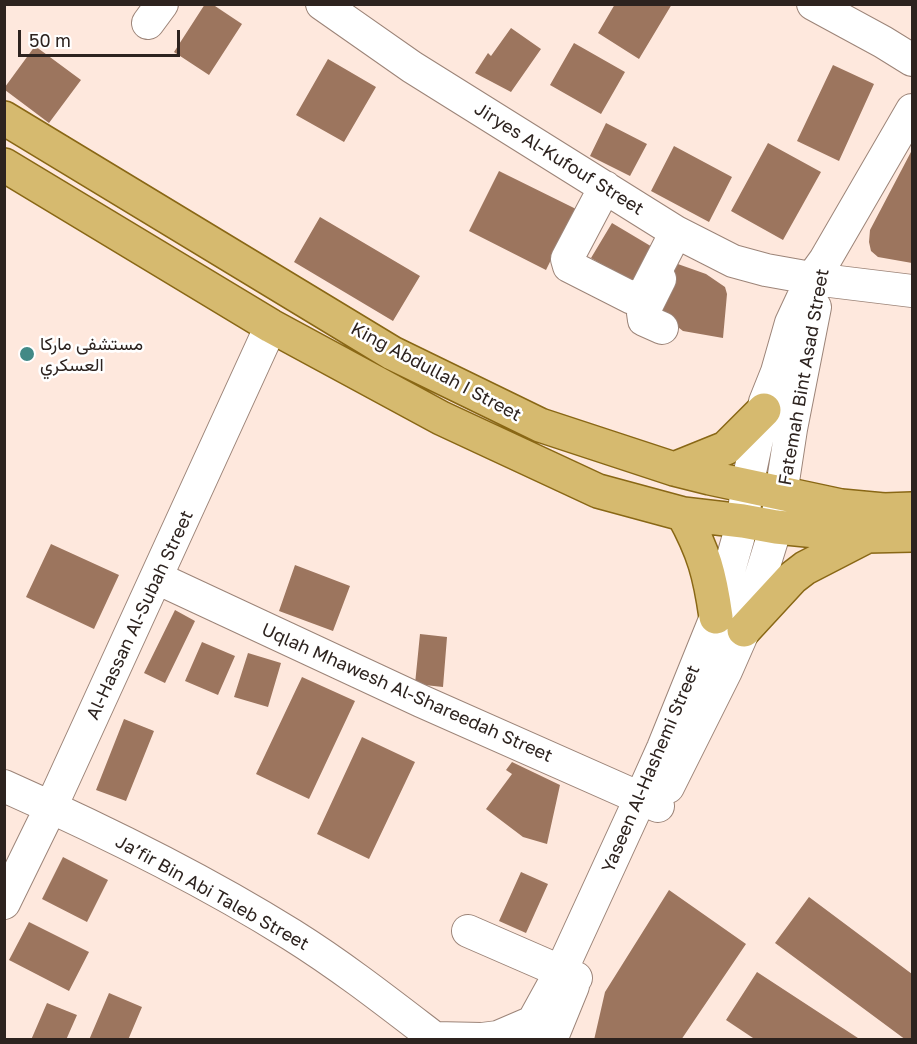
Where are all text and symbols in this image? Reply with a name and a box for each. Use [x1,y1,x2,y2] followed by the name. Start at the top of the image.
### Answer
[21,18,183,56] scale bar
[29,29,71,51] text: 50 m
[470,98,648,220] street label: Jiryes Al-Kufouf Street
[774,267,834,487] street label: Fatemah Bint Asad Street
[347,318,525,426] street label: King Abdullah I Street
[40,333,143,376] place label: مستشفى ماركا العسكري
[18,345,36,363] marker: مستشفى ماركا العسكري
[82,507,198,723] street label: Al-Hassan Al-Subah Street
[258,619,556,767] street label: Uqlah Mhawesh Al-Shareedah Street
[597,662,705,876] street label: Yaseen Al-Hashemi Street
[112,831,312,955] street label: Ja’fir Bin Abi Taleb Street

